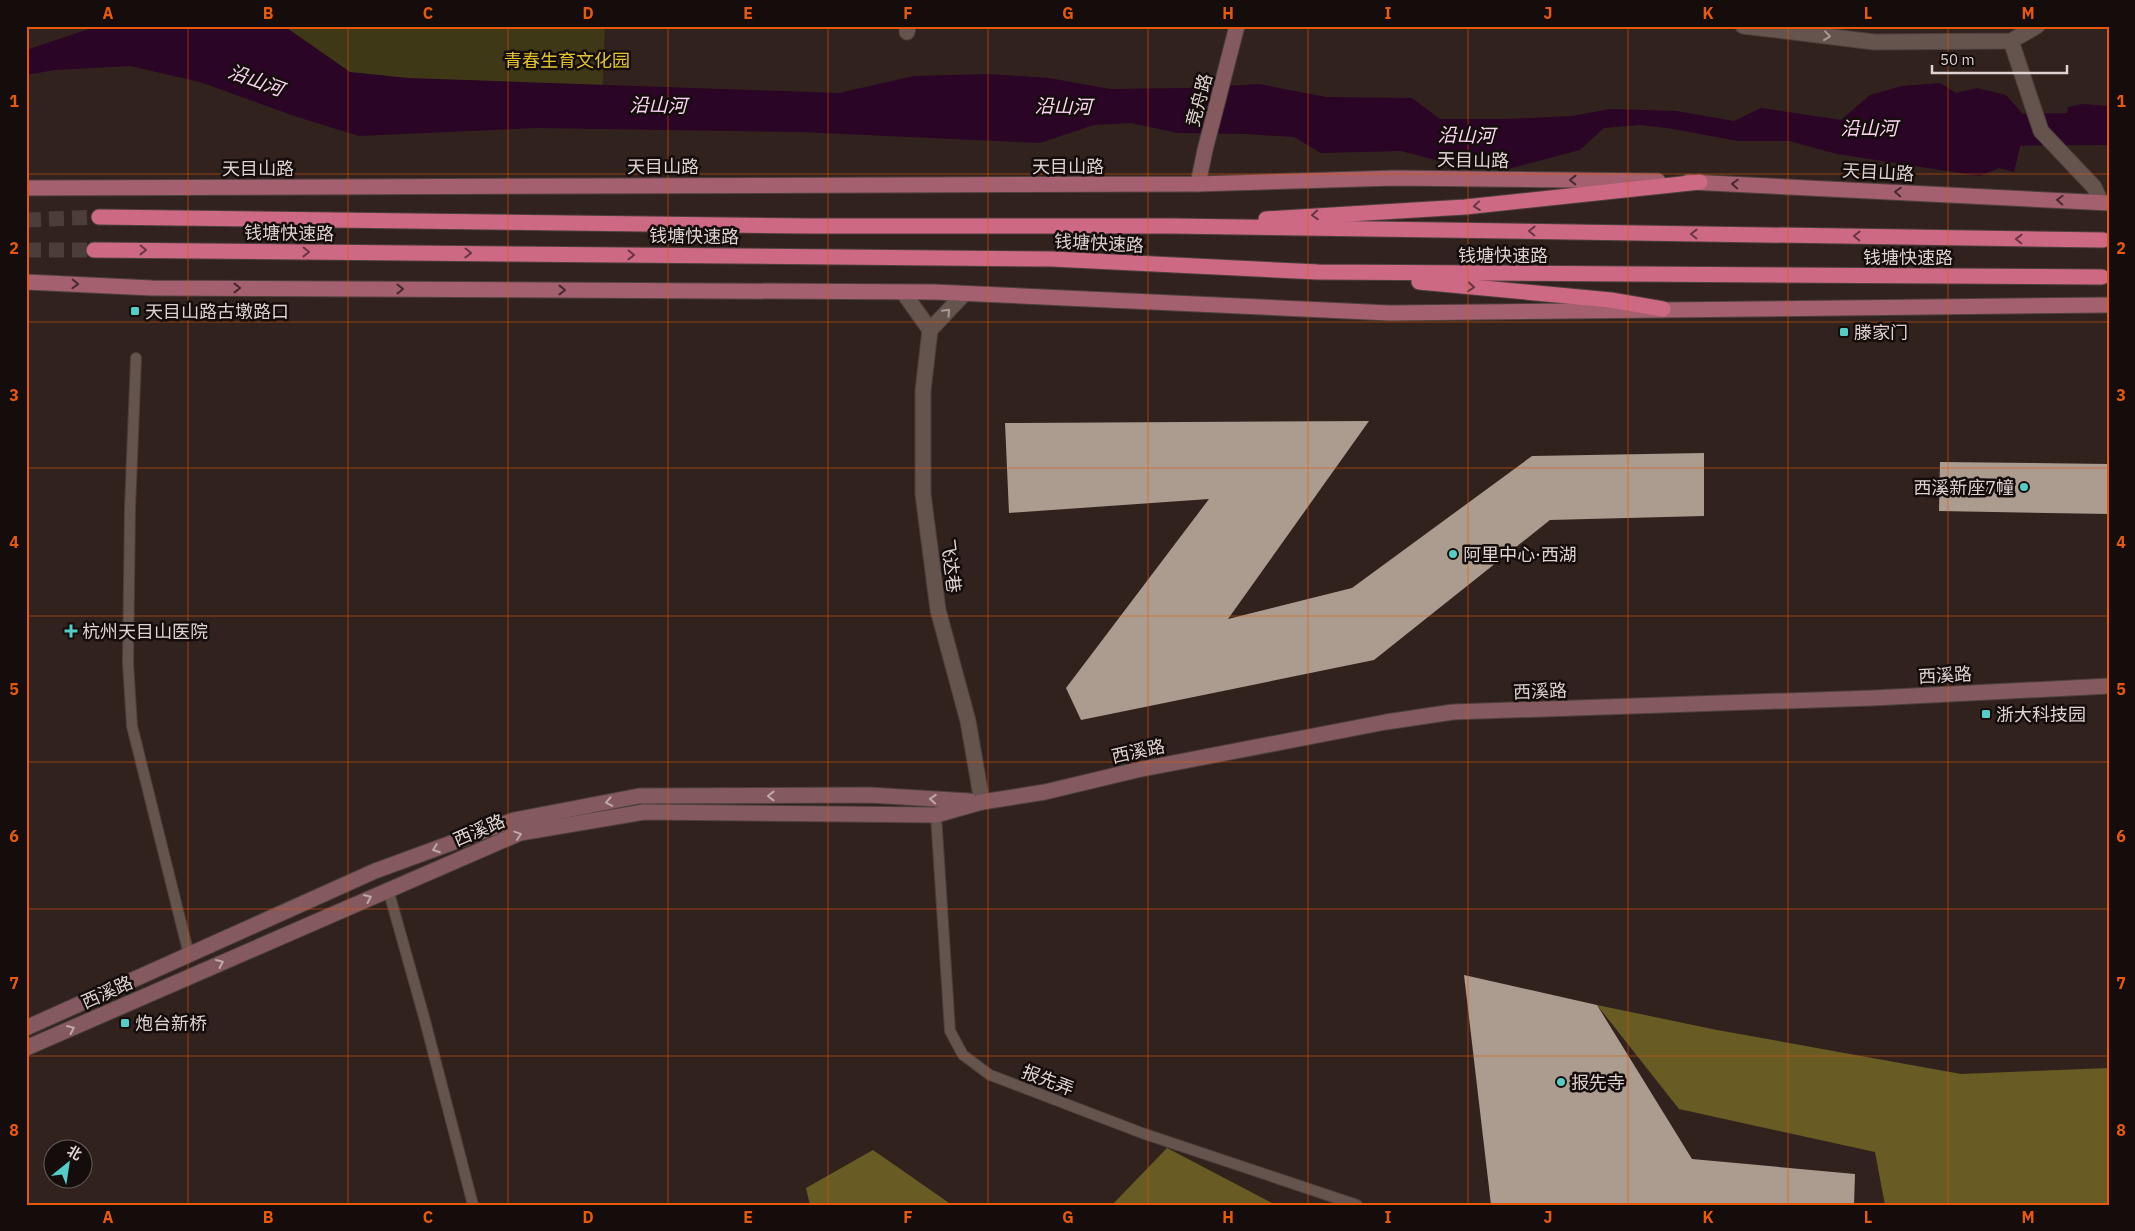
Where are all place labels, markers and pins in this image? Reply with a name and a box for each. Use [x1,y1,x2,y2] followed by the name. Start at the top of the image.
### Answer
[145,300,289,323] place label: 天目山路古墩路口
[129,305,141,317] marker: 天目山路古墩路口
[1854,321,1908,344] place label: 滕家门
[1838,326,1850,338] marker: 滕家门
[1913,476,2014,499] place label: 西溪新座7幢
[2018,481,2030,493] marker: 西溪新座7幢
[1463,543,1577,566] place label: 阿里中心·西湖
[1447,548,1459,560] marker: 阿里中心·西湖
[82,620,208,643] place label: 杭州天目山医院
[64,624,78,638] marker: 杭州天目山医院
[1996,703,2086,726] place label: 浙大科技园
[1980,708,1992,720] marker: 浙大科技园
[135,1012,207,1035] place label: 炮台新桥
[119,1017,131,1029] marker: 炮台新桥
[1571,1071,1625,1094] place label: 报先寺
[1555,1076,1567,1088] marker: 报先寺

